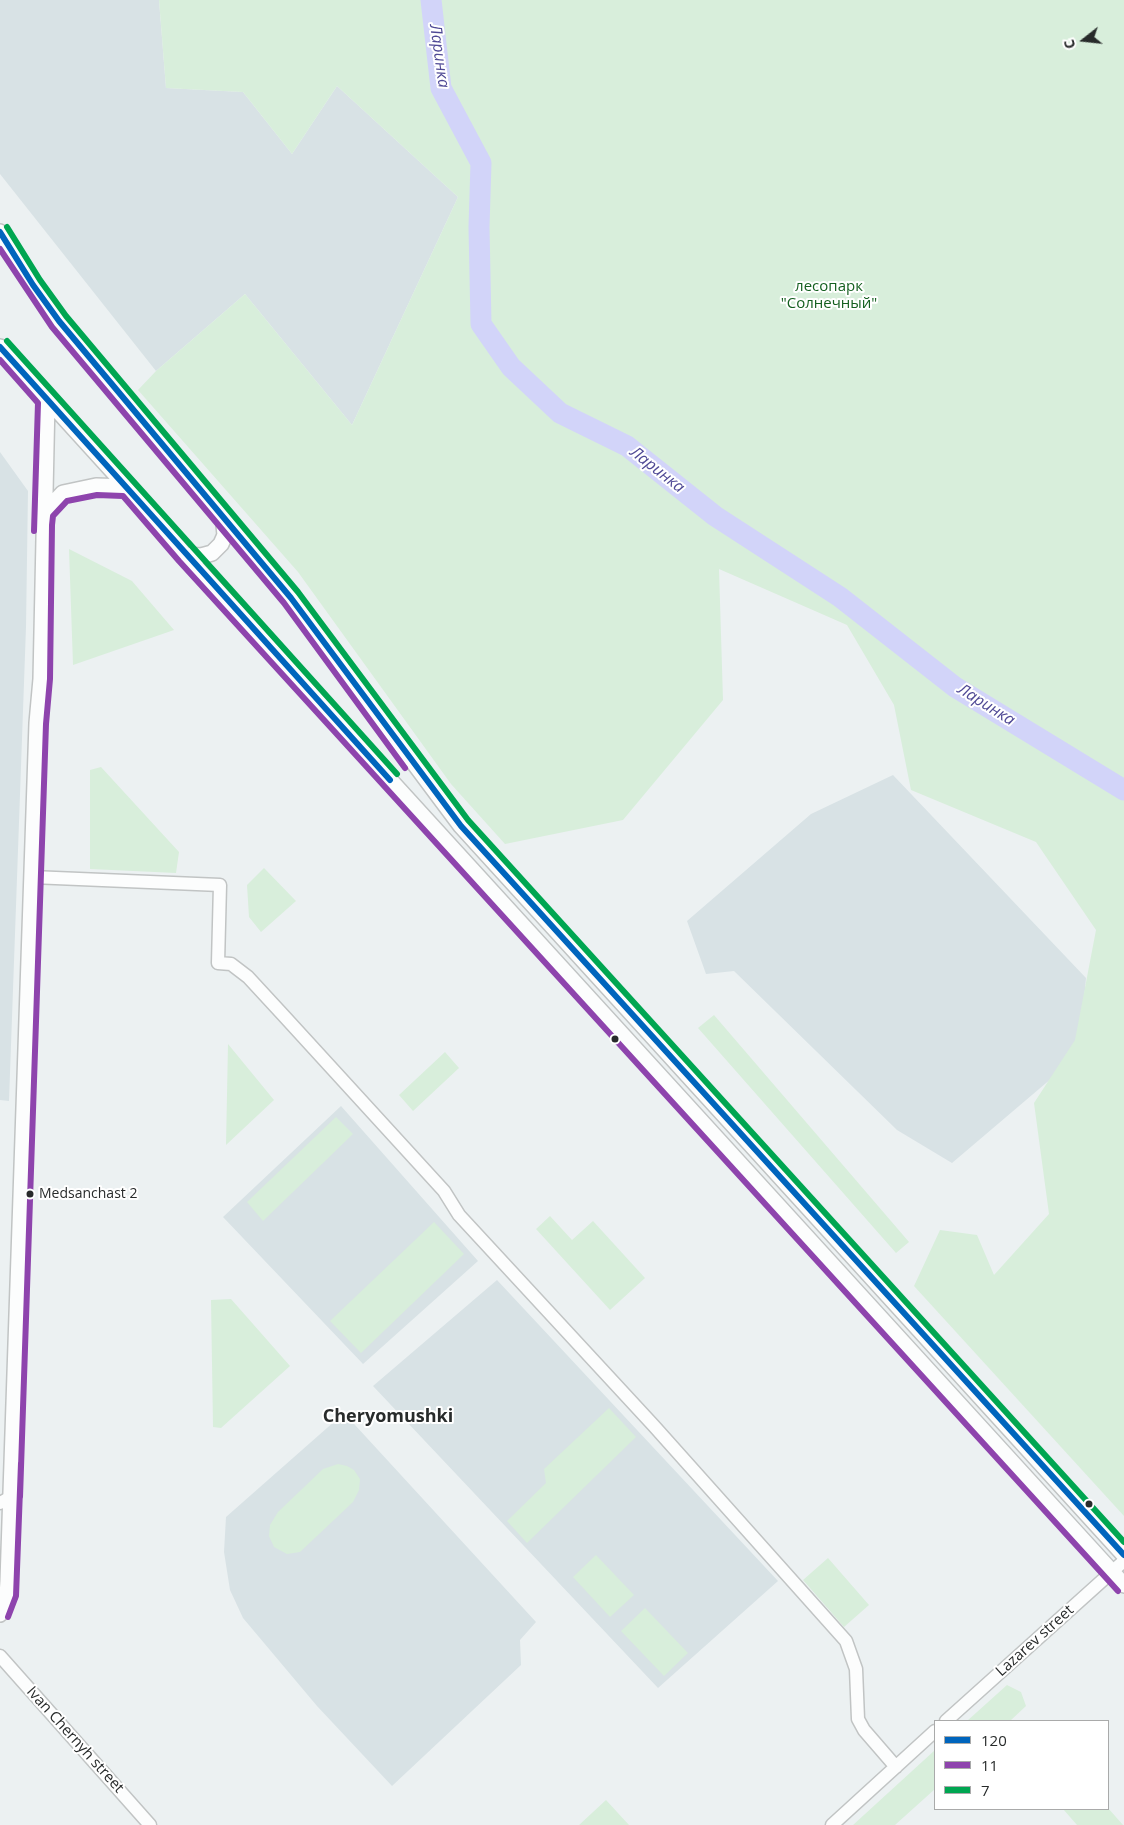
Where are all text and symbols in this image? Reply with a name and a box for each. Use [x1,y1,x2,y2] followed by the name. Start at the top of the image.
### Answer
[1059,15,1109,65] north arrow
[425,23,453,89] water label: Ларинка
[1059,37,1079,51] text: С
[781,278,877,313] park label: лесопарк "Солнечный"
[626,443,688,497] water label: Ларинка
[954,680,1018,730] water label: Ларинка
[610,1034,620,1044] unlabelled marker
[39,1186,137,1202] place label: Medsanchast 2
[25,1189,35,1199] marker: Medsanchast 2
[323,1406,453,1428] district label: Cheryomushki
[1084,1499,1094,1509] unlabelled marker
[992,1601,1078,1681] street label: Lazarev street
[22,1683,128,1797] street label: Ivan Chernyh street
[934,1720,1109,1810] legend
[981,1730,1007,1750] text: 120
[981,1755,998,1775] text: 11
[981,1780,990,1800] text: 7

